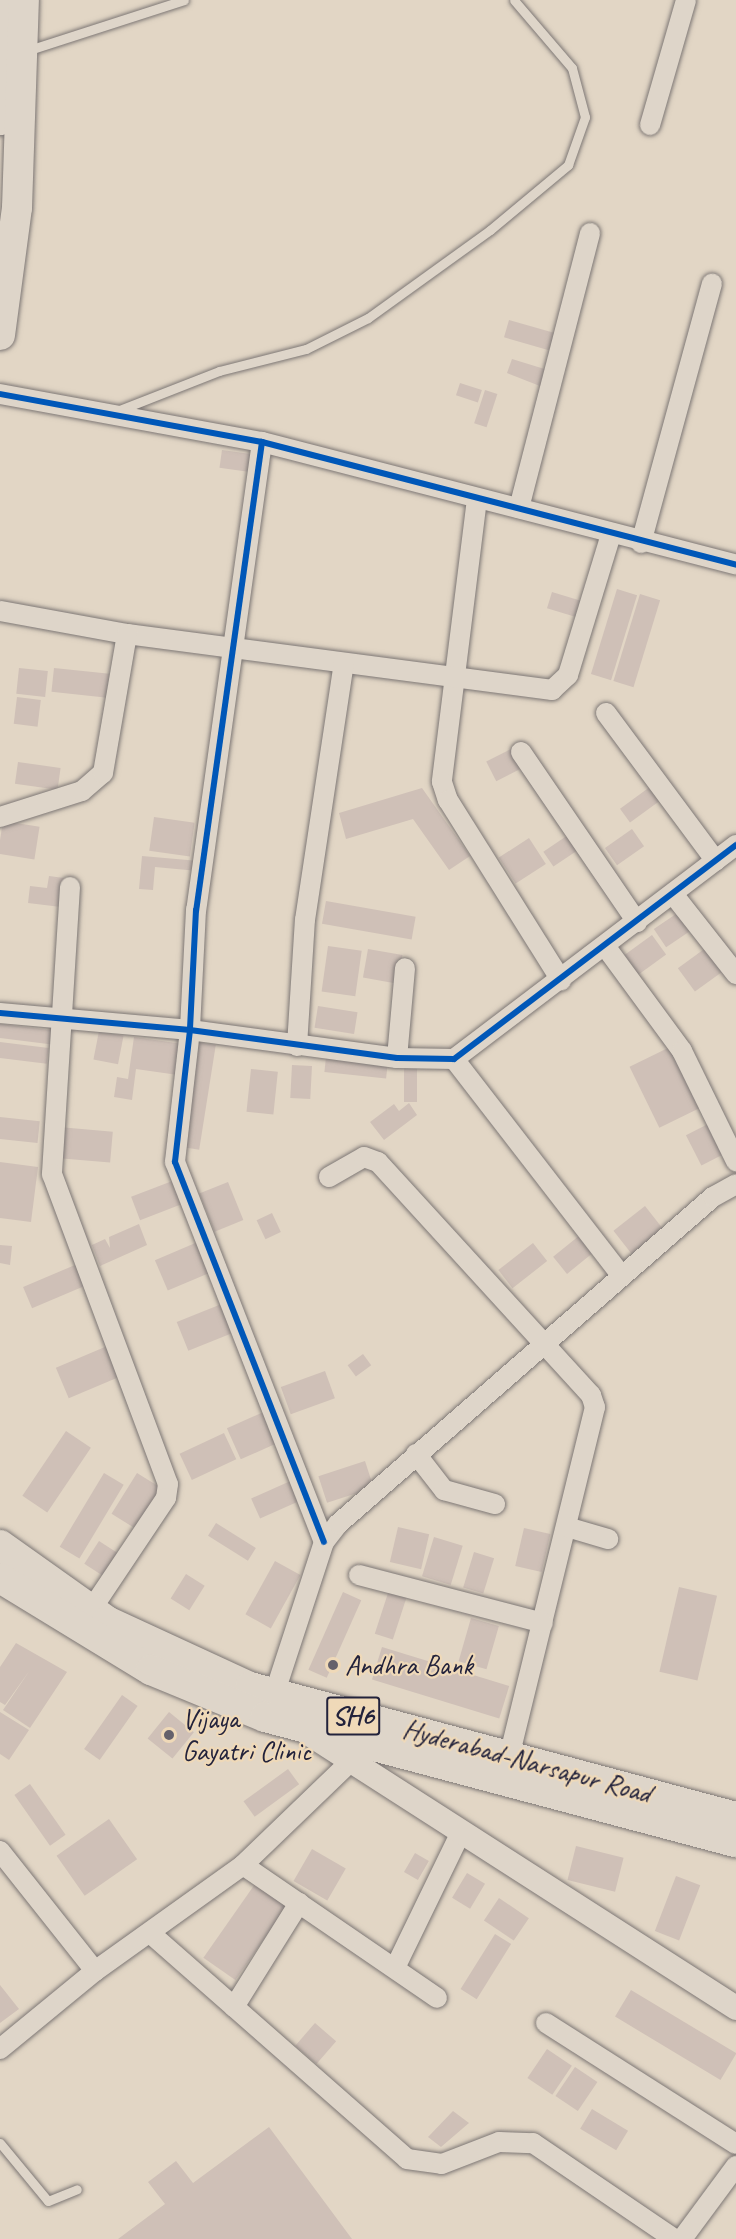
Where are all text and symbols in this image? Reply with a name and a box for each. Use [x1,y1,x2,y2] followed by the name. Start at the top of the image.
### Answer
[345,1648,474,1682] place label: Andhra Bank
[326,1658,340,1672] marker: Andhra Bank
[326,1692,380,1740] road number: SH6
[182,1702,311,1768] place label: Vijaya Gayatri Clinic
[399,1712,655,1810] street label: Hyderabad-Narsapur Road
[160,1726,178,1744] marker: Vijaya Gayatri Clinic

